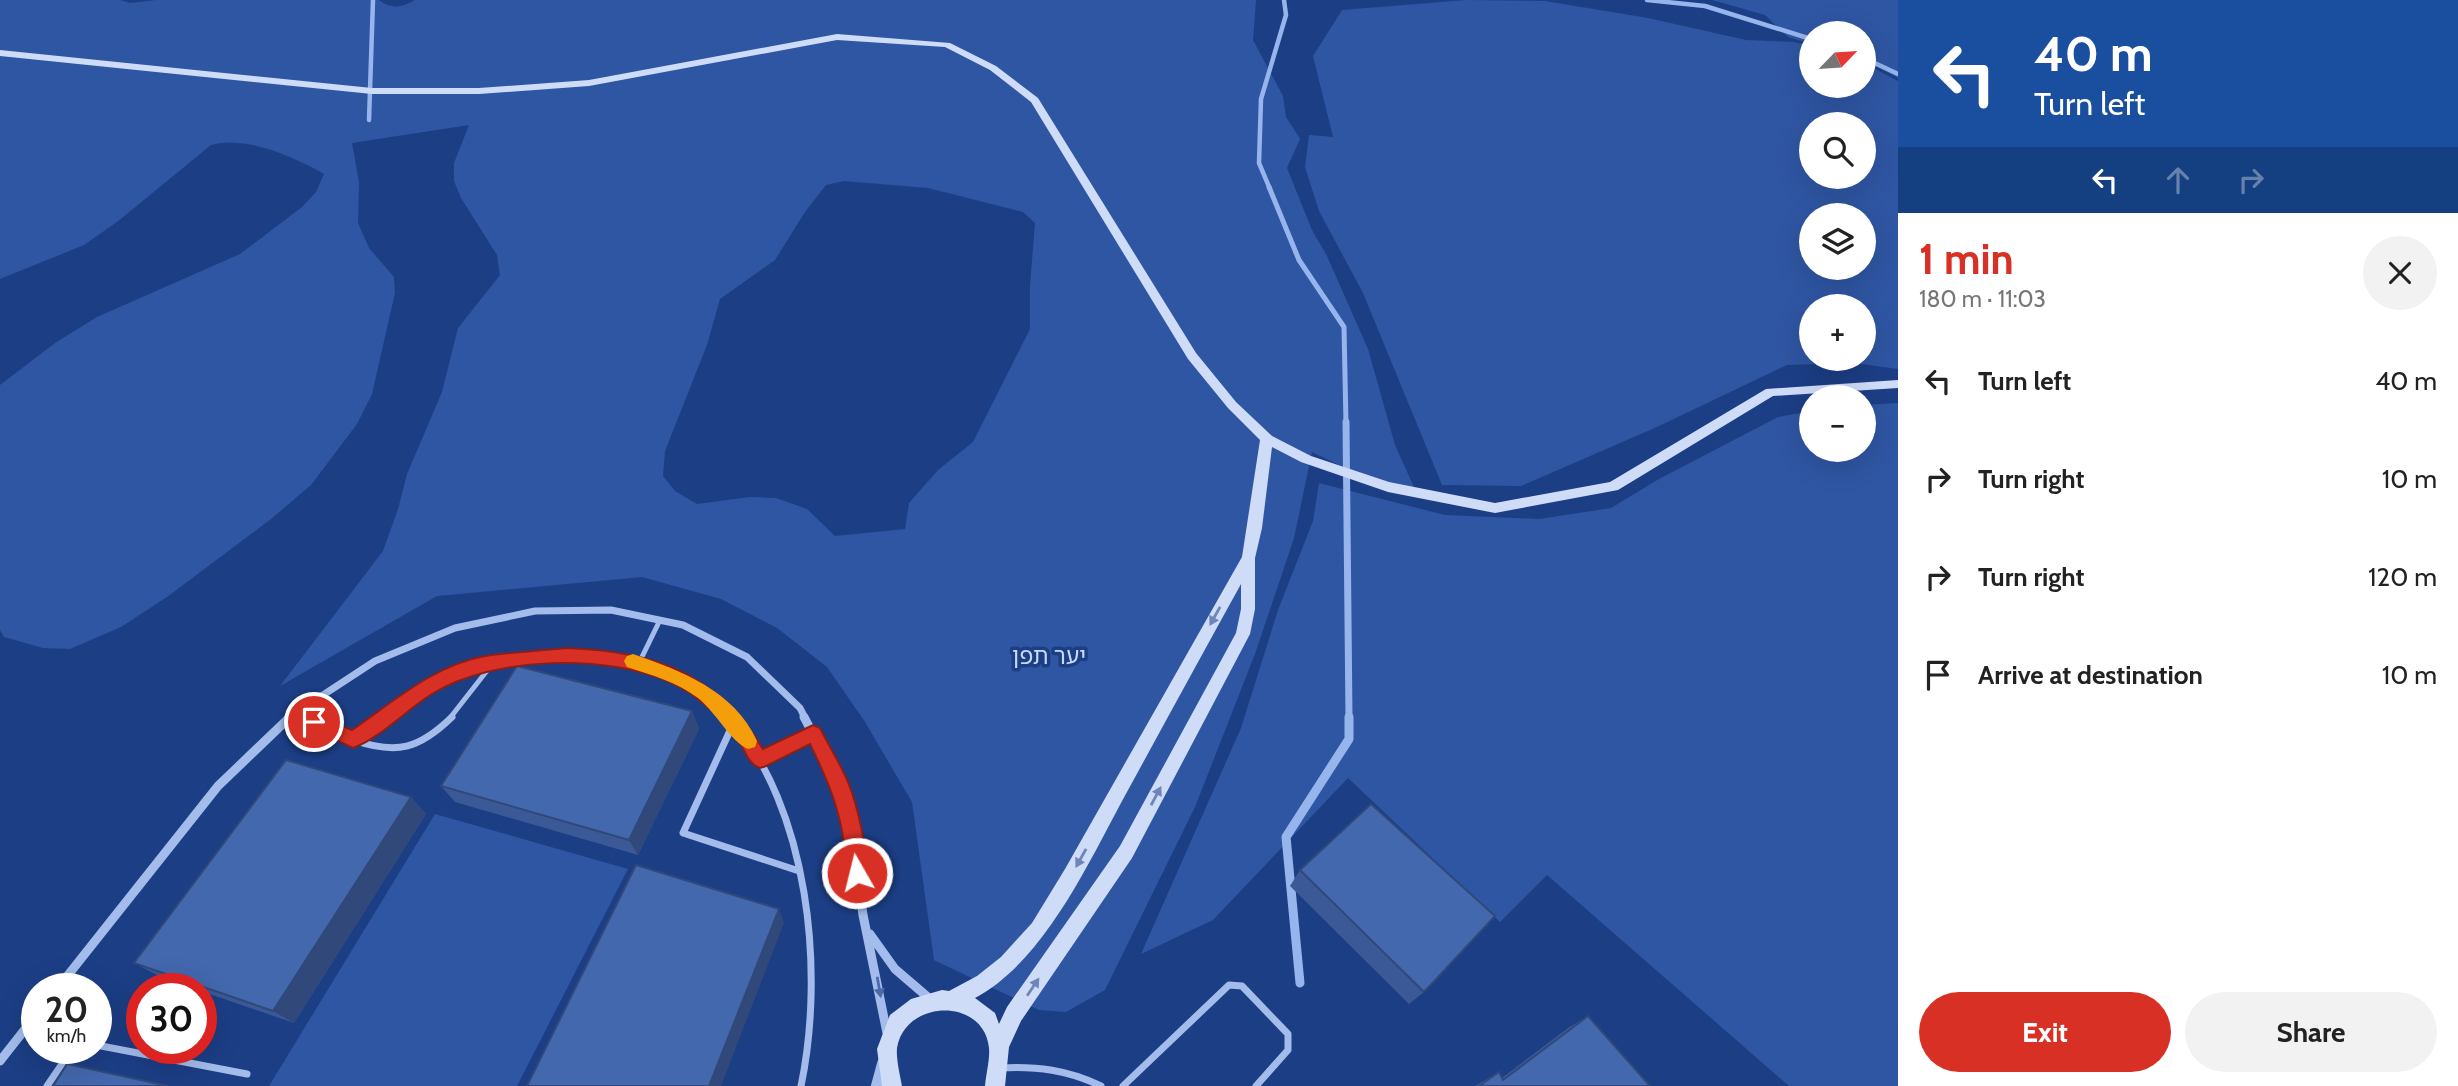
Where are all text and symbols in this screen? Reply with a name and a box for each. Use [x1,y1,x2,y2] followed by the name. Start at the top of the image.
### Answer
[1799,21,1876,98] north arrow
[1799,21,1876,462] map controls
[2034,24,2153,83] text: 40 m
[1919,28,2010,119] icon: left
[2034,84,2145,123] text: Turn left
[1799,112,1876,189] button: search
[2086,161,2124,199] icon: left
[2159,161,2197,199] icon: ahead
[2232,161,2270,199] icon: right
[1799,203,1876,280] button: layers
[1919,233,2014,285] text: 1 min
[2363,236,2437,310] button: close
[1919,285,2046,313] text: 180 m · 11:03
[1799,294,1876,371] button: +
[1919,362,1957,400] icon: left
[1978,365,2071,397] text: Turn left
[2375,365,2437,397] text: 40 m
[1799,385,1876,462] button: −
[1919,460,1957,498] icon: right
[1978,463,2084,495] text: Turn right
[2382,463,2437,495] text: 10 m
[1919,558,1957,596] icon: right
[1978,561,2084,593] text: Turn right
[2368,561,2437,593] text: 120 m
[1209,607,1221,626] one-way arrow
[1012,642,1086,670] park label: יער תפן
[1919,656,1957,694] icon: arrive
[1978,659,2203,691] text: Arrive at destination
[2382,659,2437,691] text: 10 m
[284,692,344,752] pin
[295,703,333,741] icon: arrive
[1150,787,1162,806] one-way arrow
[820,836,894,910] position arrow
[1075,848,1087,868] one-way arrow
[126,973,217,1064] speed limit sign: 30
[873,976,884,998] one-way arrow
[1026,977,1039,997] one-way arrow
[45,988,88,1031] text: 20
[1919,992,2171,1072] button: Exit
[2185,992,2437,1072] button: Share
[47,1025,86,1047] text: km/h

